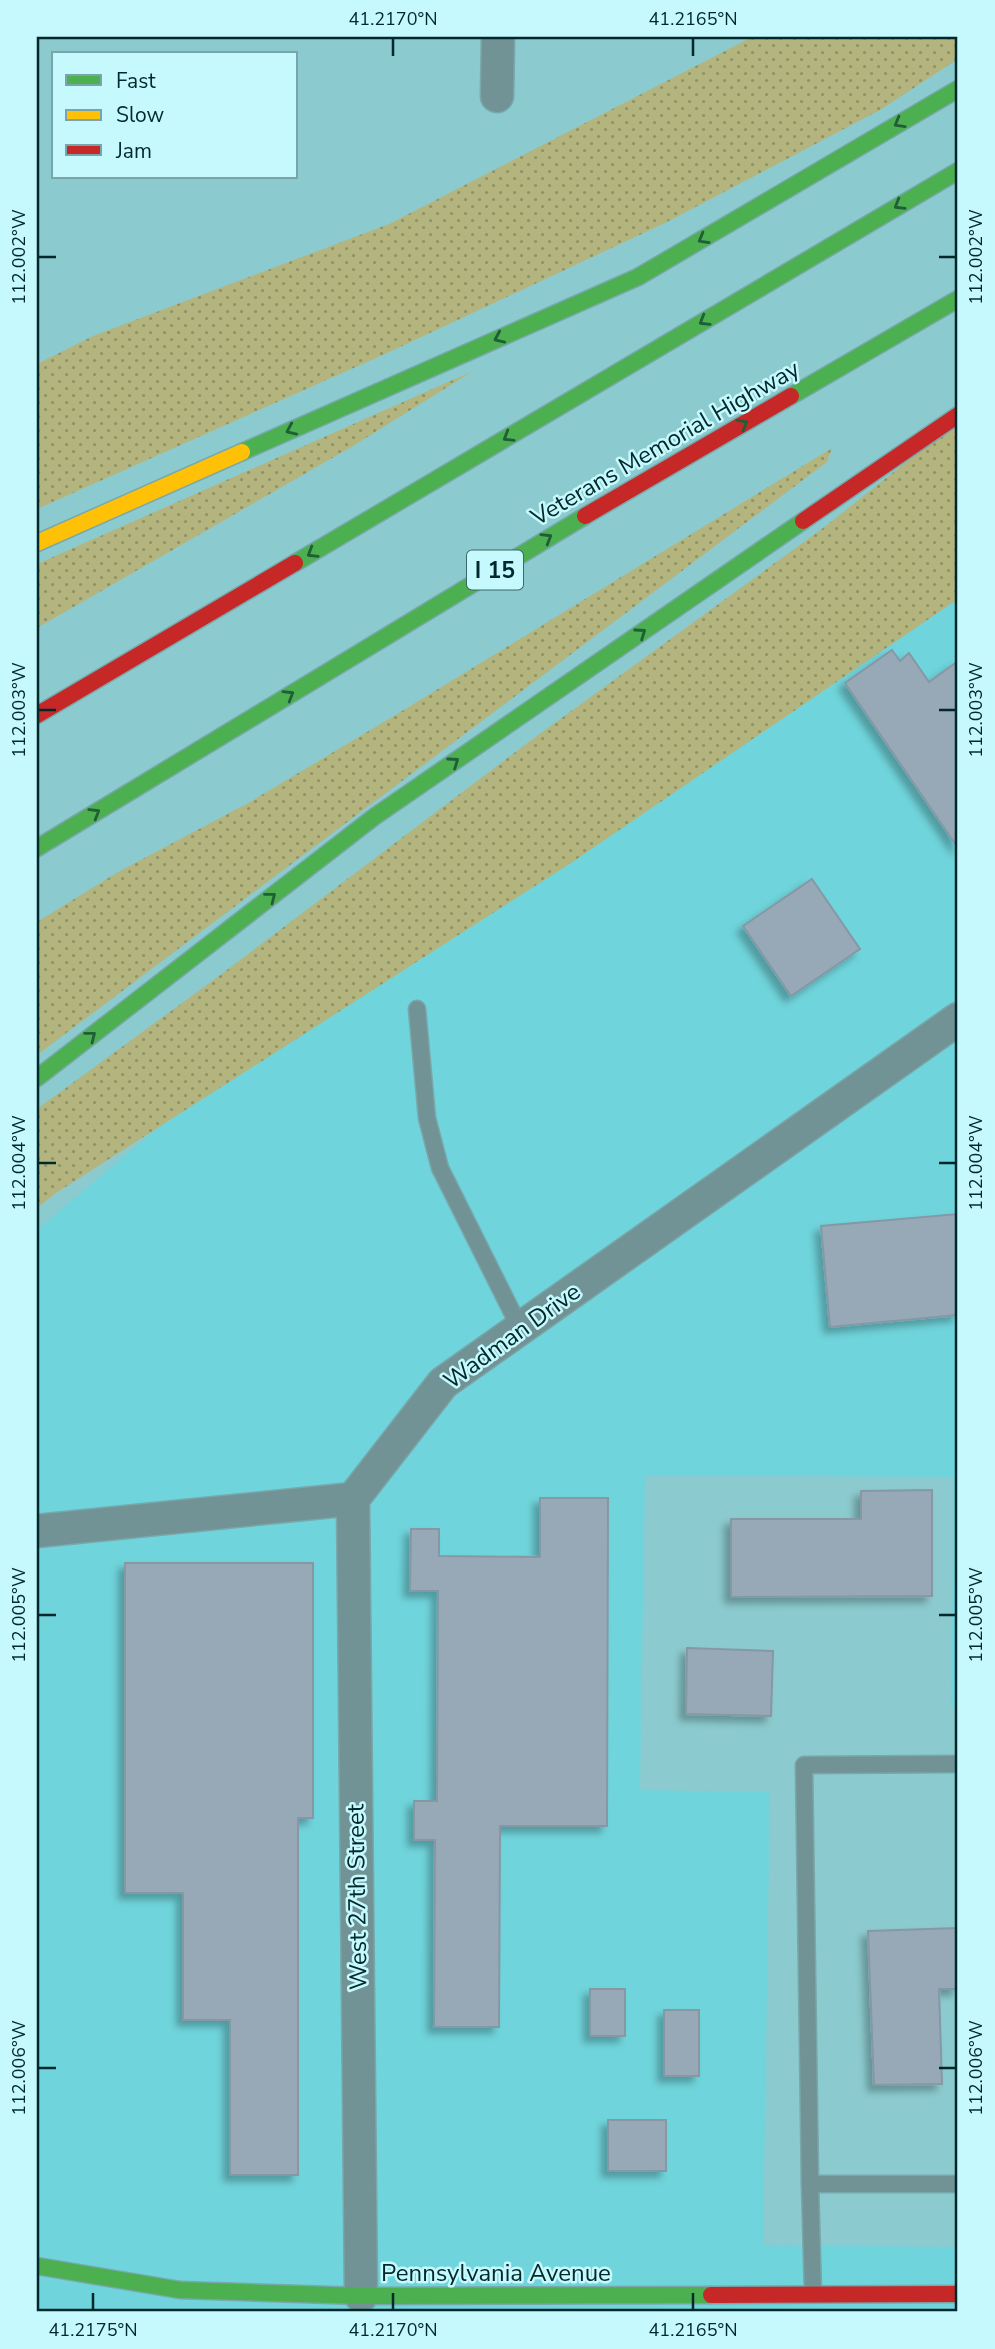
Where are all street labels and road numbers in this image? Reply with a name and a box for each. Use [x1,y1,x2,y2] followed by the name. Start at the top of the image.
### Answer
[524,353,806,534] street label: Veterans Memorial Highway
[467,550,523,590] road number: I 15
[437,1276,587,1396] street label: Wadman Drive
[339,1803,375,1990] street label: West 27th Street
[381,2257,611,2289] street label: Pennsylvania Avenue

